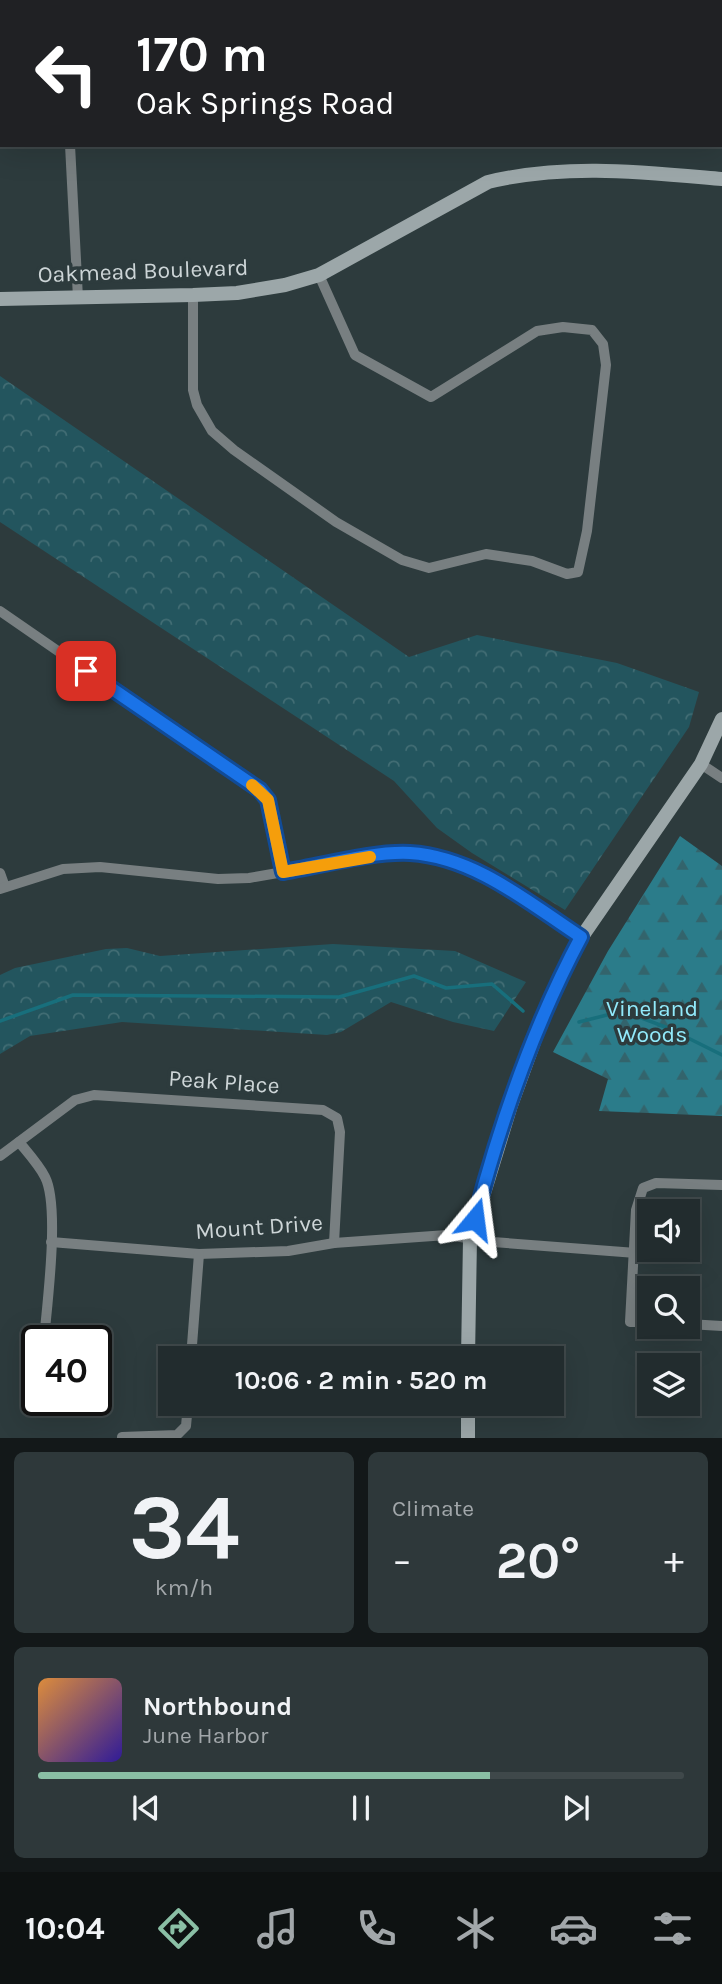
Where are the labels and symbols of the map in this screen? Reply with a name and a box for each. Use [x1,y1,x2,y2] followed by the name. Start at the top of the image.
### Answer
[37,254,249,288] street label: Oakmead Boulevard
[56,641,116,701] pin
[606,995,698,1048] park label: Vineland Woods
[168,1065,280,1099] street label: Peak Place
[438,1182,512,1256] position arrow
[194,1209,324,1245] street label: Mount Drive
[21,1325,112,1416] speed limit sign: 40

